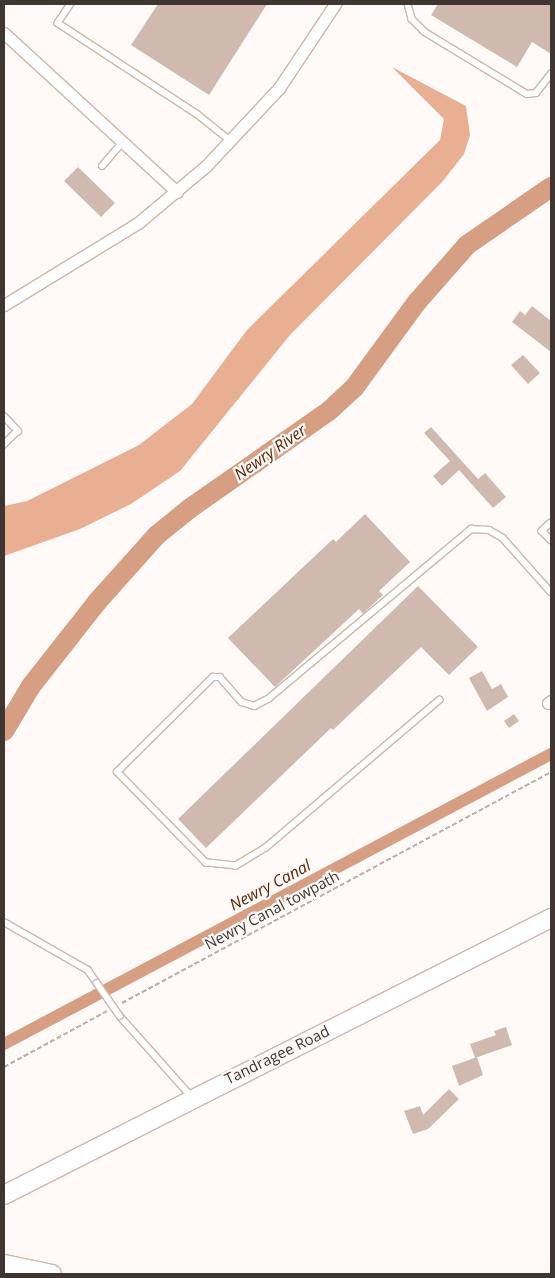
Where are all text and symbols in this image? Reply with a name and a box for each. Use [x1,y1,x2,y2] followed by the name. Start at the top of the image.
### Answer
[230,420,310,484] water label: Newry River
[226,856,314,914] water label: Newry Canal
[202,867,342,953] street label: Newry Canal towpath
[222,1022,332,1088] street label: Tandragee Road

